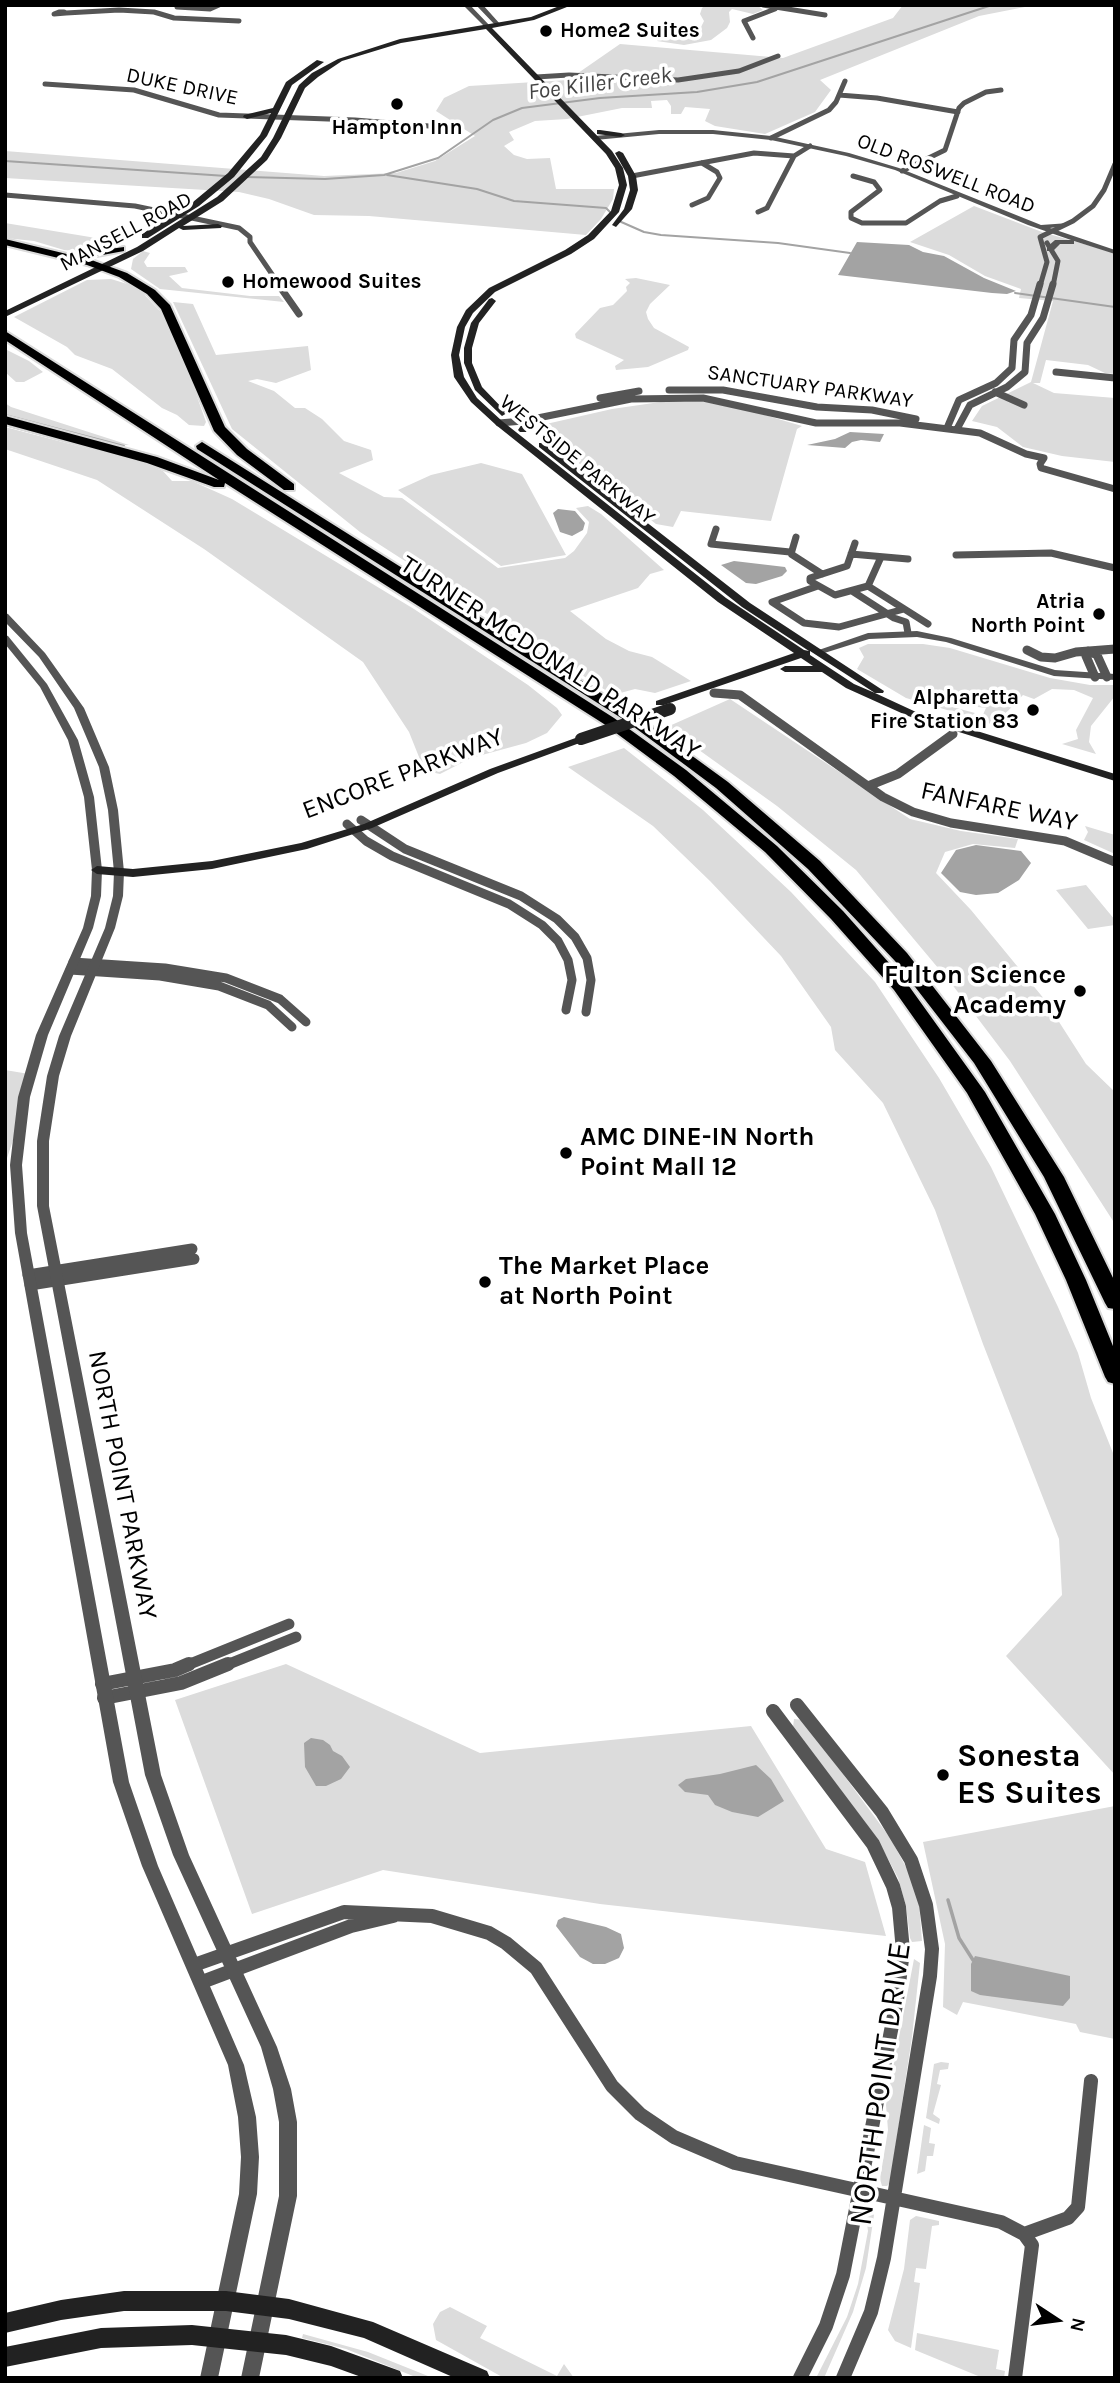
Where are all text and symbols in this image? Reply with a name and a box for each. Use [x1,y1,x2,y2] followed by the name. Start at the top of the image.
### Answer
[560,18,700,44] place label: Home2 Suites
[538,23,554,39] marker: Home2 Suites
[527,61,673,107] water label: Foe Killer Creek
[124,63,240,111] street label: DUKE DRIVE
[389,96,405,112] marker: Hampton Inn
[332,115,462,141] place label: Hampton Inn
[853,128,1039,220] street label: OLD ROSWELL ROAD
[56,187,196,277] street label: MANSELL ROAD
[242,269,422,295] place label: Homewood Suites
[220,274,236,290] marker: Homewood Suites
[706,360,914,414] street label: SANCTUARY PARKWAY
[494,390,660,530] street label: WESTSIDE PARKWAY
[394,549,706,767] street label: TURNER MCDONALD PARKWAY
[971,589,1085,639] place label: Atria North Point
[1091,606,1107,622] marker: Atria North Point
[870,685,1019,735] place label: Alpharetta Fire Station 83
[1025,702,1041,718] marker: Alpharetta Fire Station 83
[298,721,508,827] street label: ENCORE PARKWAY
[918,775,1080,839] street label: FANFARE WAY
[884,960,1066,1021] place label: Fulton Science Academy
[1072,983,1088,999] marker: Fulton Science Academy
[580,1122,815,1184] place label: AMC DINE-IN North Point Mall 12
[558,1145,574,1161] marker: AMC DINE-IN North Point Mall 12
[499,1251,709,1312] place label: The Market Place at North Point
[477,1274,493,1290] marker: The Market Place at North Point
[81,1348,163,1622] street label: NORTH POINT PARKWAY
[957,1738,1102,1813] place label: Sonesta ES Suites
[935,1767,951,1783] marker: Sonesta ES Suites
[842,1940,920,2228] street label: NORTH POINT DRIVE
[1022,2285,1092,2355] north arrow
[1065,2316,1090,2334] text: N

